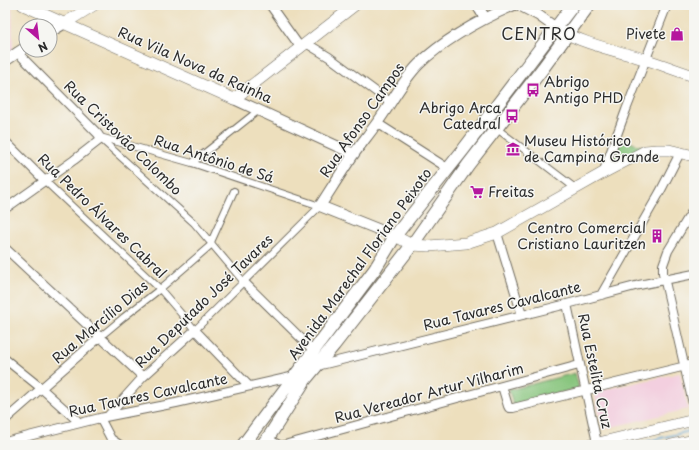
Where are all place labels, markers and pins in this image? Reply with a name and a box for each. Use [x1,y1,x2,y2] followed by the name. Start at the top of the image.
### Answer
[626,23,666,44] place label: Pivete
[669,26,685,42] shop icon: Pivete
[544,71,624,108] place label: Abrigo Antigo PHD
[525,82,541,98] bus stop icon: Abrigo Antigo PHD
[419,97,502,134] place label: Abrigo Arca Catedral
[504,108,520,124] bus stop icon: Abrigo Arca Catedral
[524,130,660,167] place label: Museu Histórico de Campina Grande
[505,141,521,157] museum icon: Museu Histórico de Campina Grande
[488,181,534,202] place label: Freitas
[469,184,485,200] supermarket icon: Freitas
[517,217,646,254] place label: Centro Comercial Cristiano Lauritzen
[649,228,665,244] building icon: Centro Comercial Cristiano Lauritzen

